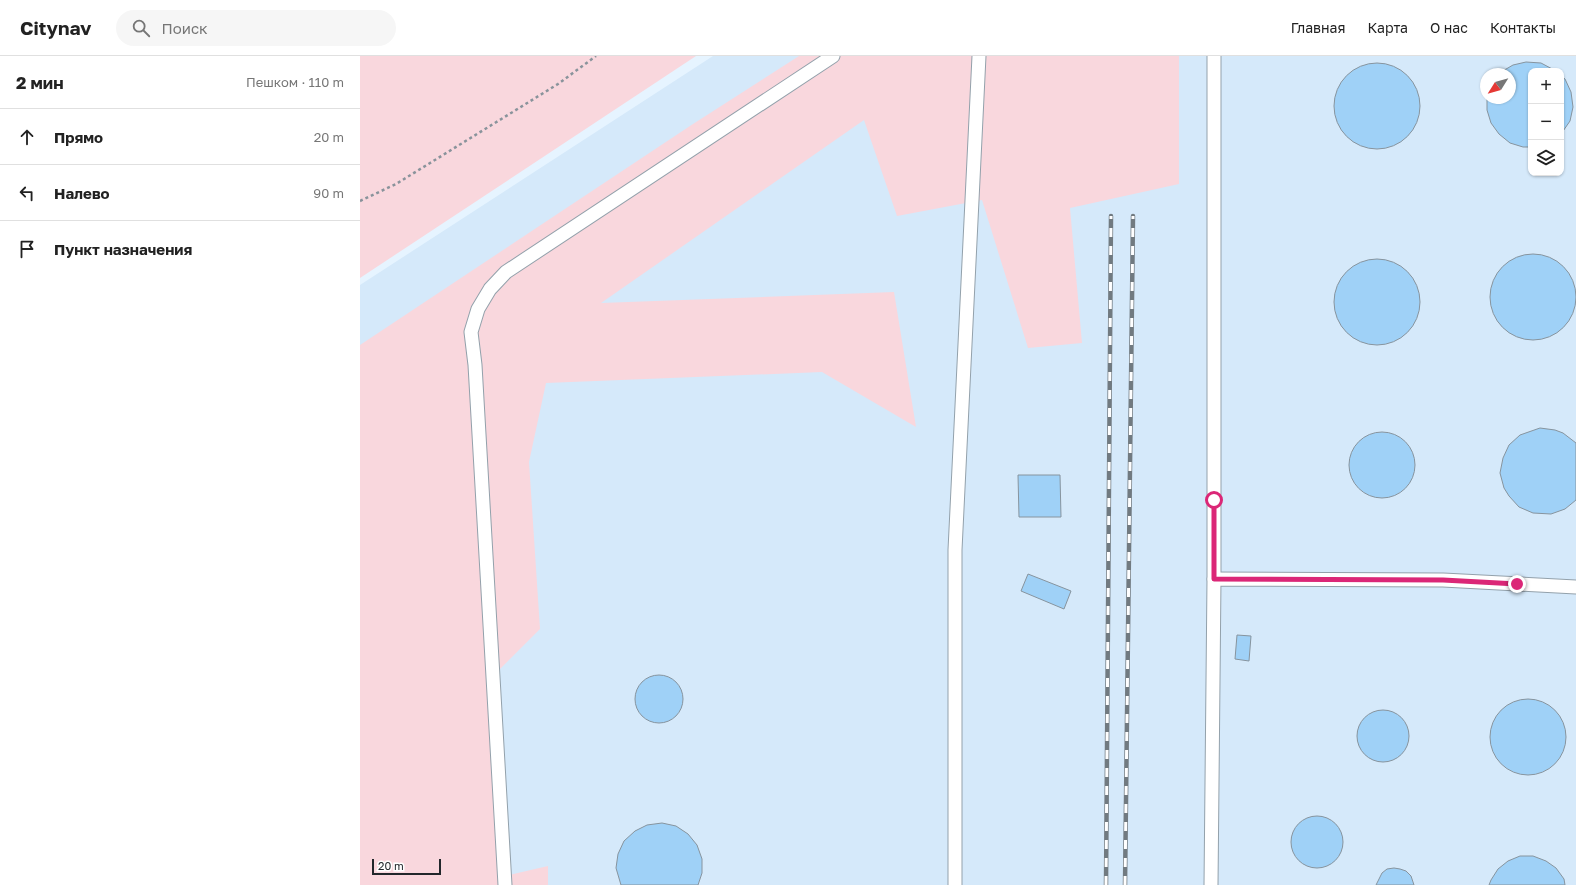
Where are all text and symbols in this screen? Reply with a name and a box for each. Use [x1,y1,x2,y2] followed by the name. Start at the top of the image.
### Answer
[116,10,396,46] search box
[20,16,92,39] text: Citynav
[130,17,152,39] icon: search
[162,19,208,37] text: Поиск
[1291,19,1345,36] text: Главная
[1367,19,1408,36] text: Карта
[1430,19,1468,36] text: О нас
[1490,19,1556,36] text: Контакты
[1480,68,1516,104] north arrow
[1528,68,1564,176] map controls
[1528,68,1564,104] button: +
[16,72,64,93] text: 2 мин
[246,74,344,90] text: Пешком · 110 m
[1528,104,1564,140] button: −
[16,126,38,148] icon: ahead
[54,128,103,146] text: Прямо
[314,129,344,145] text: 20 m
[1528,140,1564,176] button: layers
[16,182,38,204] icon: left
[54,184,110,202] text: Налево
[313,185,344,201] text: 90 m
[16,238,38,260] icon: arrive
[54,240,192,258] text: Пункт назначения
[1205,491,1223,509] route start
[1508,575,1526,593] route end
[372,857,441,876] scale bar
[378,859,404,872] text: 20 m

